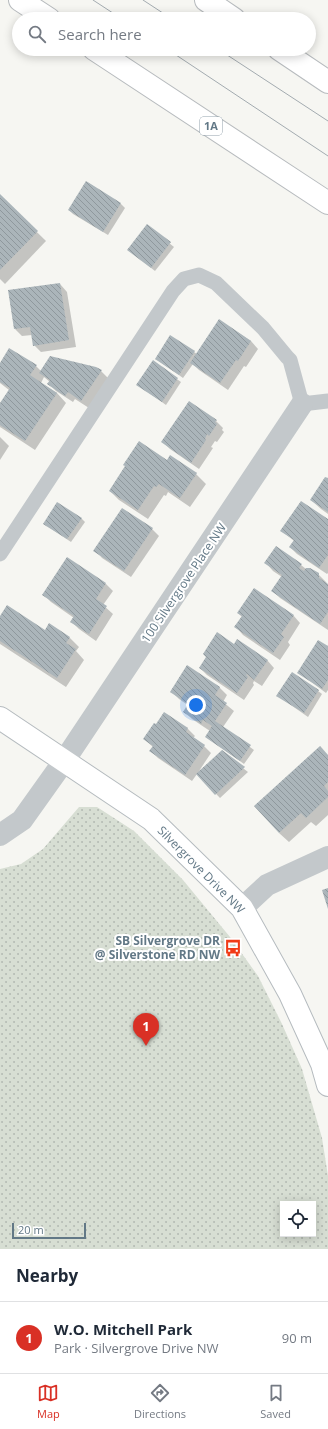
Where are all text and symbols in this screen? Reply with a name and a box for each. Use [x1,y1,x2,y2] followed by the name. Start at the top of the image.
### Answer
[12,12,316,56] search box
[26,23,48,45] icon: search
[58,24,142,44] text: Search here
[200,117,222,135] road number: 1A
[137,519,230,646] street label: 100 Silvergrove Place NW
[186,695,206,715] your location
[154,822,249,917] street label: Silvergrove Drive NW
[95,932,220,963] place label: SB Silvergrove DR @ Silverstone RD NW
[223,938,243,958] bus stop icon: SB Silvergrove DR @ Silverstone RD NW
[133,1013,159,1046] pin: 1
[280,1201,316,1237] map controls
[280,1201,316,1237] button: locate
[12,1221,86,1240] scale bar
[18,1222,44,1237] text: 20 m
[16,1264,78,1287] text: Nearby
[54,1319,192,1339] text: W.O. Mitchell Park
[25,1329,33,1347] text: 1
[282,1329,312,1347] text: 90 m
[54,1339,219,1357] text: Park · Silvergrove Drive NW
[37,1382,60,1421] tab: Map
[134,1382,186,1421] tab: Directions
[260,1382,291,1421] tab: Saved

